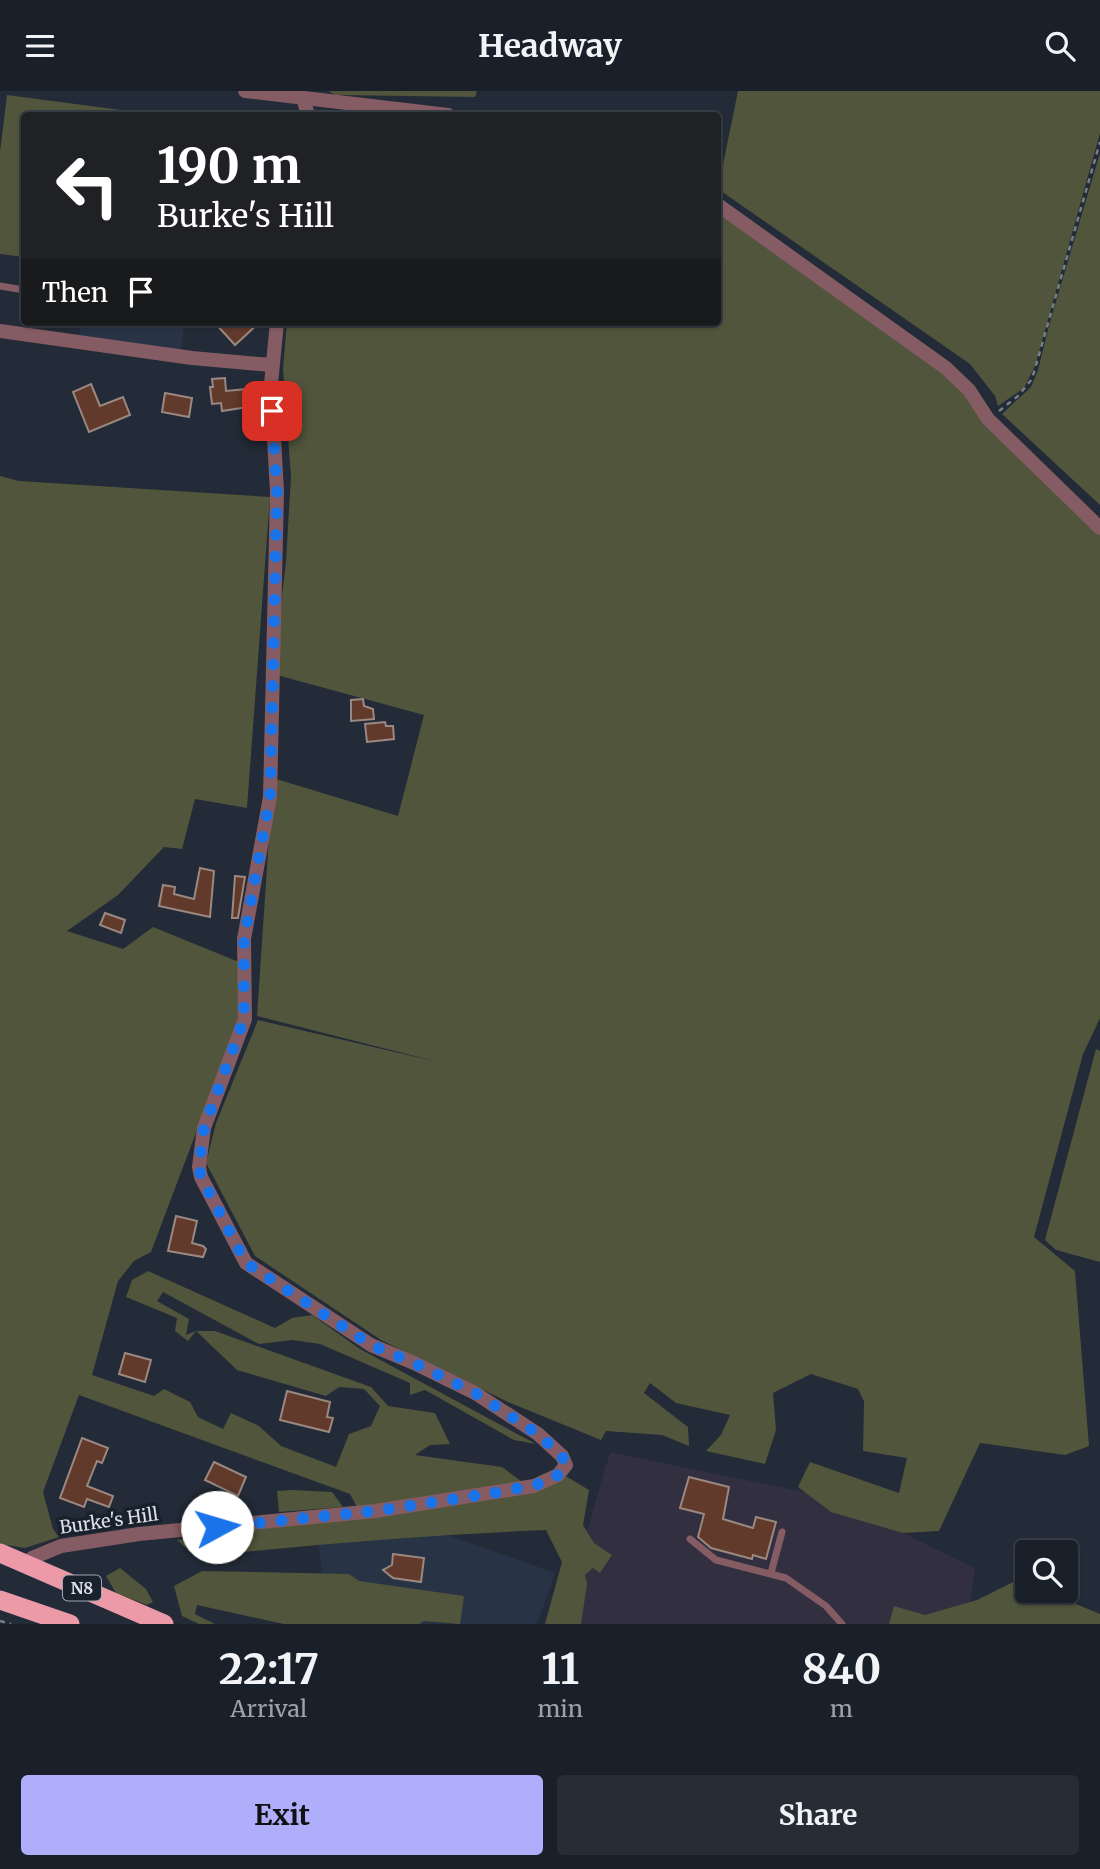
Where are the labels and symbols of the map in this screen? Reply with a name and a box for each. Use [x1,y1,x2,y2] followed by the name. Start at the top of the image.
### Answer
[242,381,302,441] pin
[180,1490,254,1564] position arrow
[58,1502,160,1539] street label: Burke's Hill
[63,1575,101,1601] road number: N8

